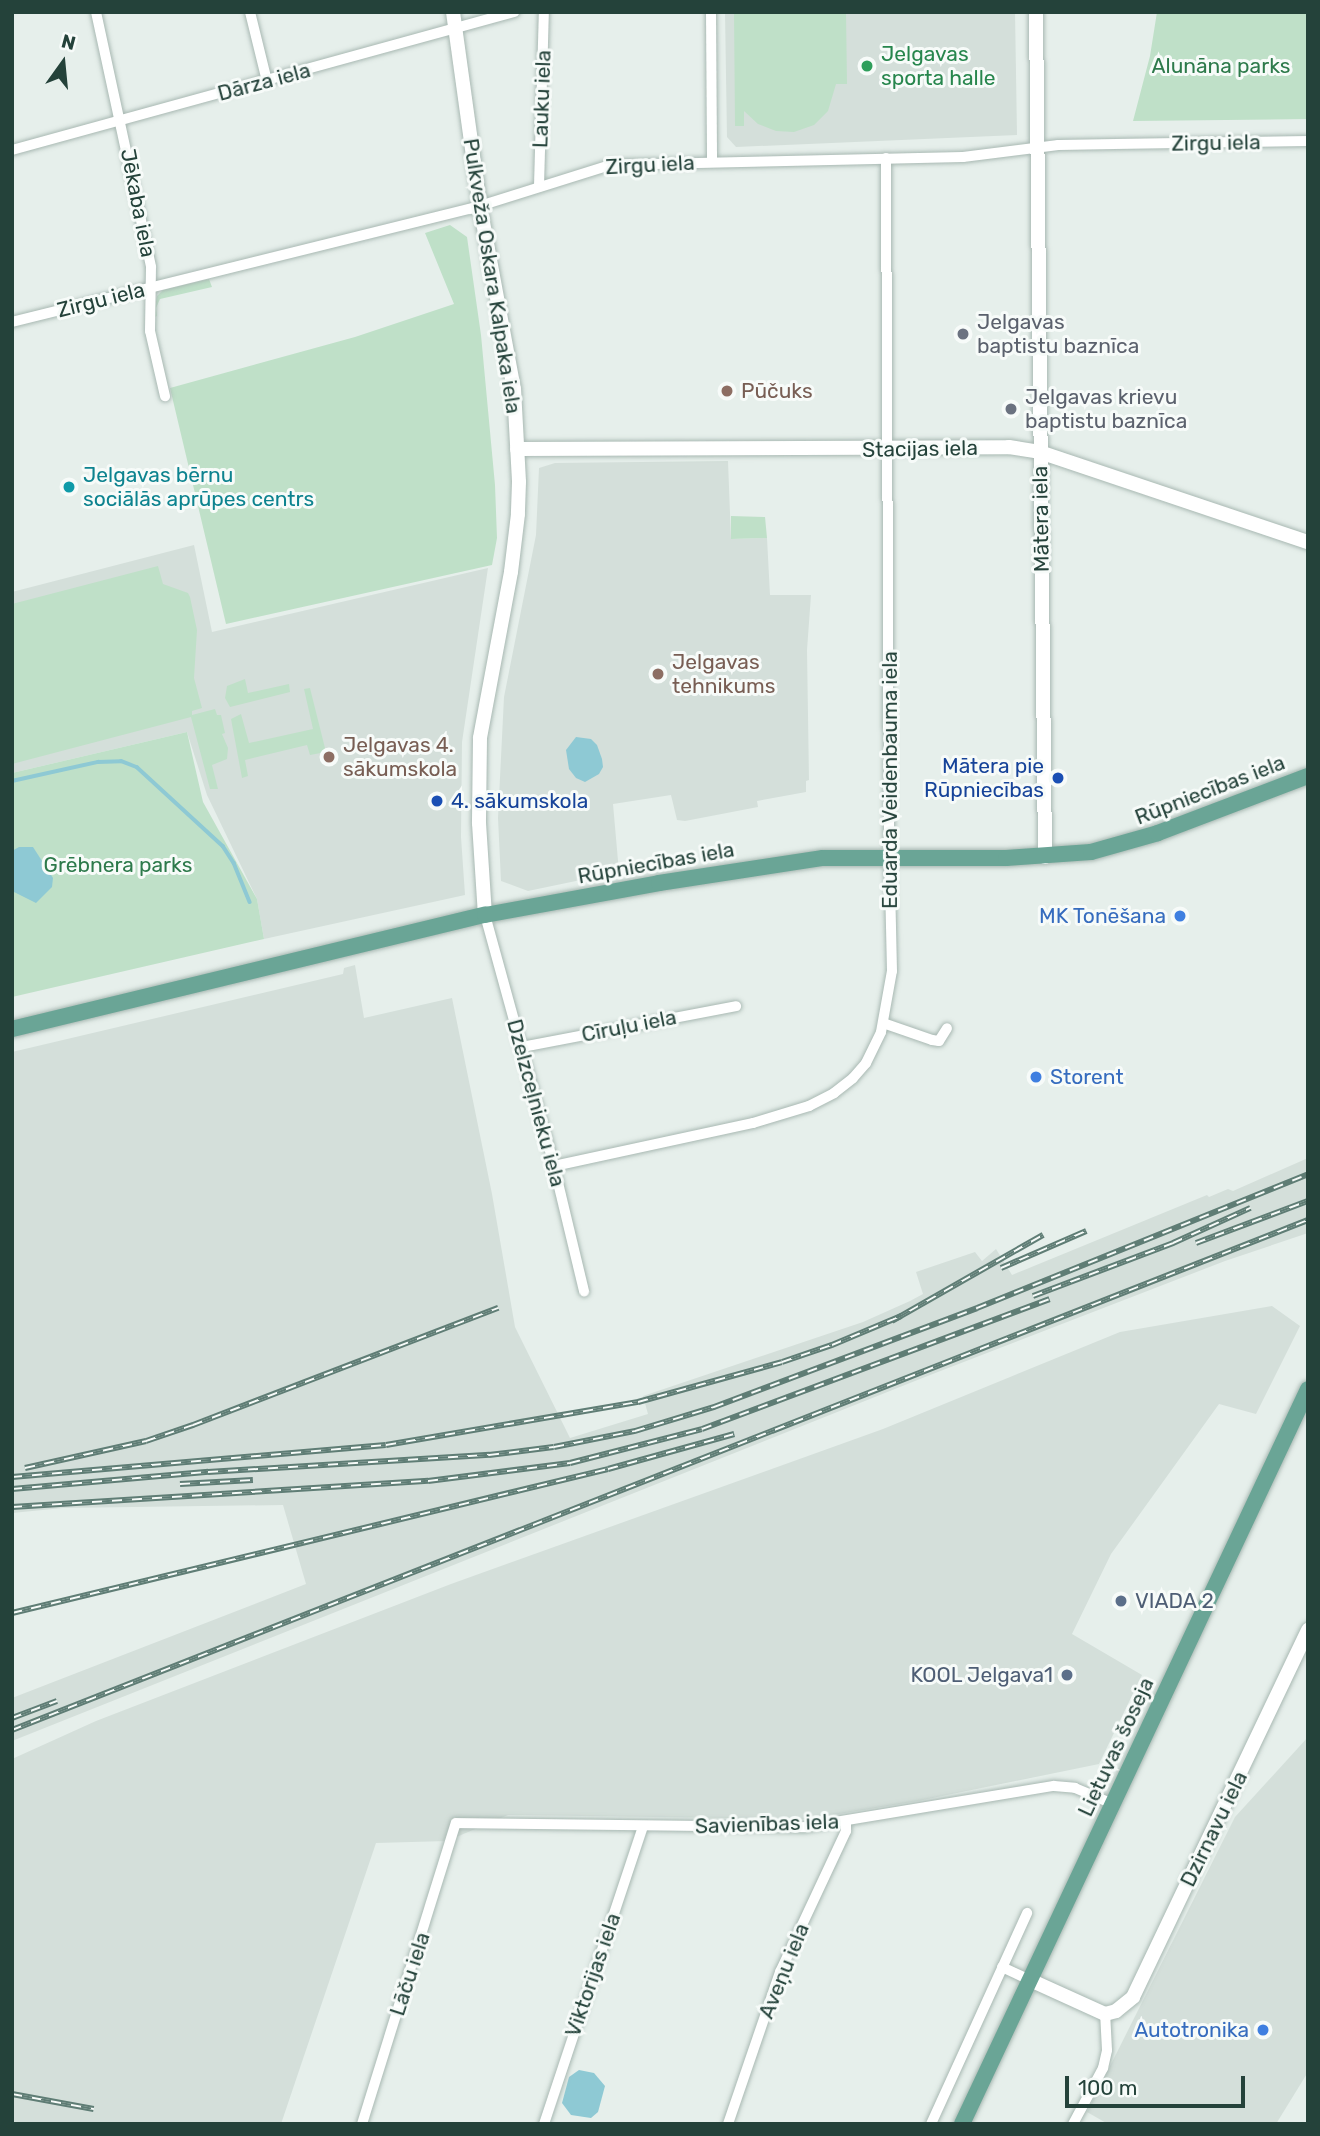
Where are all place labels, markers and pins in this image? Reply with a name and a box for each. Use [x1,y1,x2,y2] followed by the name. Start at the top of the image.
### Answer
[881,41,996,91] place label: Jelgavas sporta halle
[859,58,875,74] marker: Jelgavas sporta halle
[977,309,1139,359] place label: Jelgavas baptistu baznīca
[955,326,971,342] marker: Jelgavas baptistu baznīca
[741,378,813,404] place label: Pūčuks
[719,383,735,399] marker: Pūčuks
[1025,384,1187,434] place label: Jelgavas krievu baptistu baznīca
[1003,401,1019,417] marker: Jelgavas krievu baptistu baznīca
[83,462,314,512] place label: Jelgavas bērnu sociālās aprūpes centrs
[61,479,77,495] marker: Jelgavas bērnu sociālās aprūpes centrs
[672,649,775,699] place label: Jelgavas tehnikums
[650,666,666,682] marker: Jelgavas tehnikums
[343,732,457,782] place label: Jelgavas 4. sākumskola
[321,749,337,765] marker: Jelgavas 4. sākumskola
[924,753,1044,803] place label: Mātera pie Rūpniecības
[1050,770,1066,786] marker: Mātera pie Rūpniecības
[451,788,588,814] place label: 4. sākumskola
[429,793,445,809] marker: 4. sākumskola
[1038,903,1166,929] place label: MK Tonēšana
[1172,908,1188,924] marker: MK Tonēšana
[1050,1064,1124,1090] place label: Storent
[1028,1069,1044,1085] marker: Storent
[1135,1588,1214,1614] place label: VIADA 2
[1113,1593,1129,1609] marker: VIADA 2
[910,1662,1053,1688] place label: KOOL Jelgava1
[1059,1667,1075,1683] marker: KOOL Jelgava1
[1134,2017,1249,2043] place label: Autotronika
[1255,2022,1271,2038] marker: Autotronika

